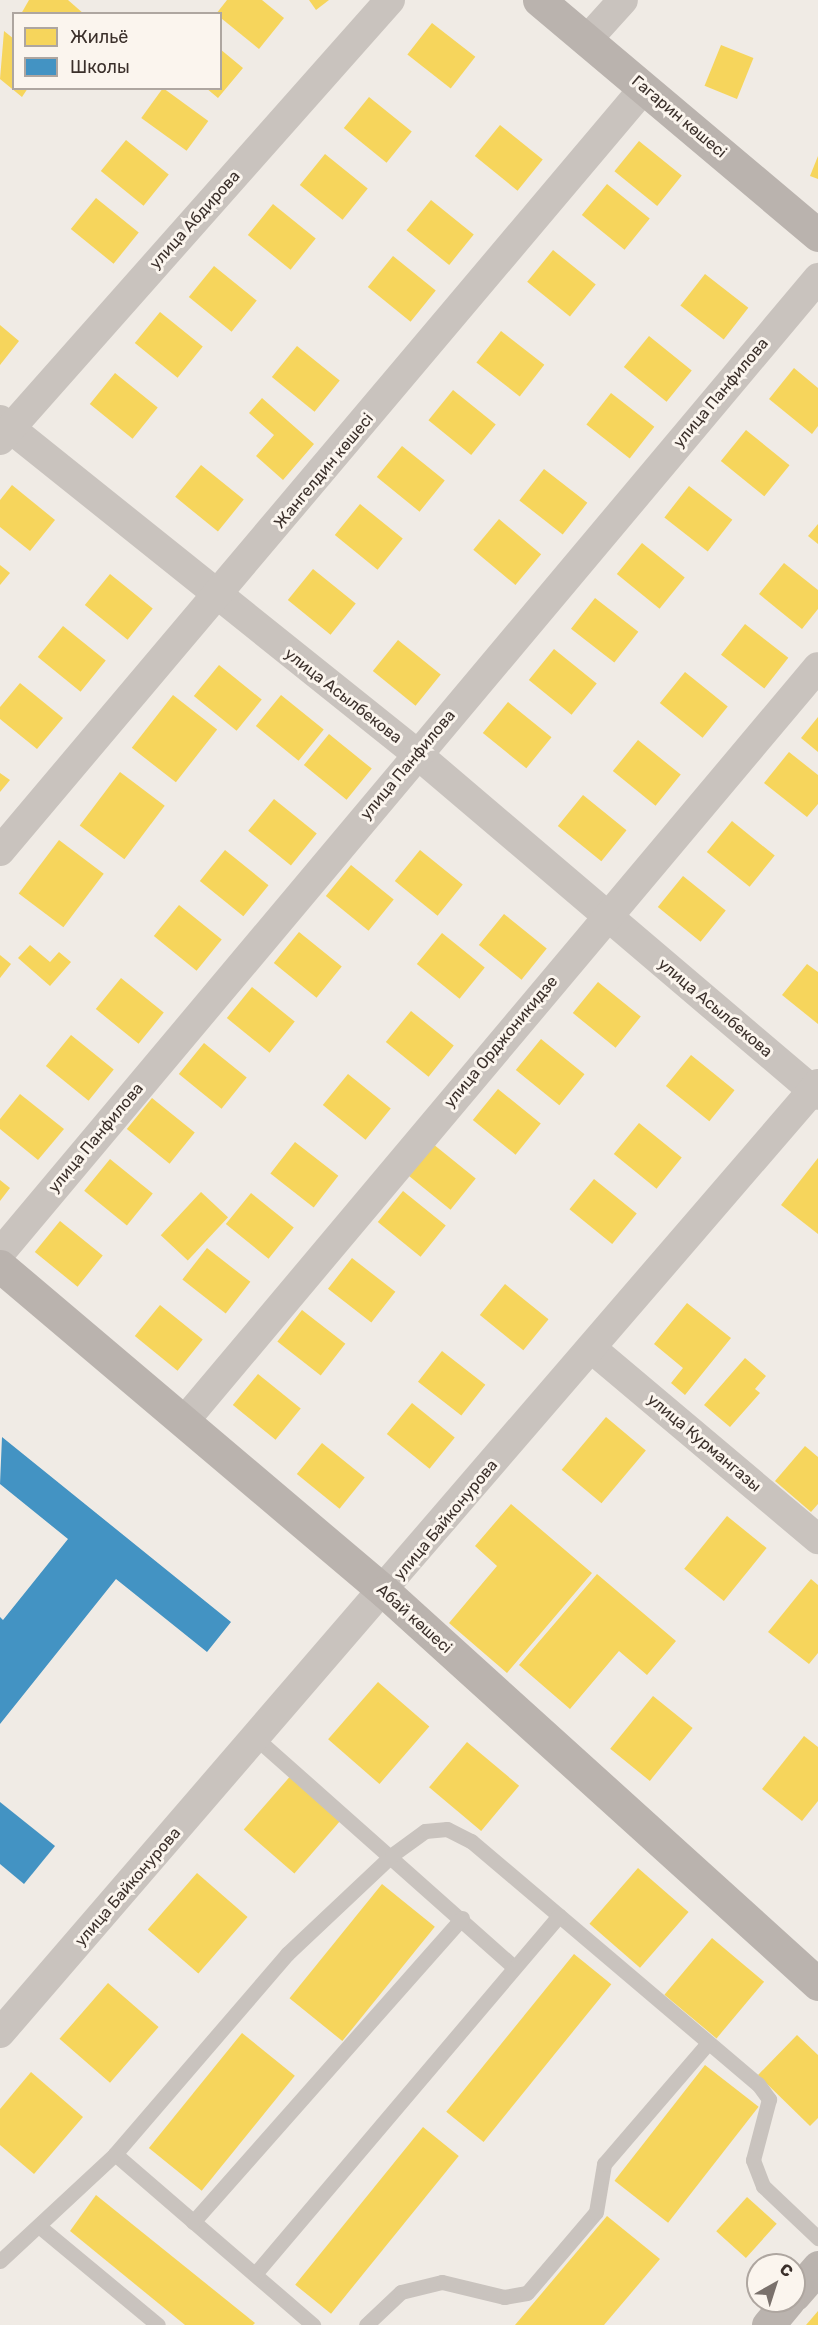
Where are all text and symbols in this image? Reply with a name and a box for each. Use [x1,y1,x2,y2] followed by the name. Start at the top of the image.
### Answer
[12,12,222,90] legend
[70,26,128,48] text: Жильё
[70,56,130,78] text: Школы
[628,72,730,162] street label: Гагарин көшесі
[146,167,244,273] street label: улица Абдирова
[669,334,773,452] street label: улица Панфилова
[270,410,378,532] street label: Жангелдин көшесі
[281,644,405,748] street label: улица Асылбекова
[356,706,460,824] street label: улица Панфилова
[654,955,776,1061] street label: улица Асылбекова
[440,972,562,1112] street label: улица Орджоникидзе
[44,1079,148,1197] street label: улица Панфилова
[643,1390,765,1496] street label: улица Курмангазы
[390,1456,502,1584] street label: улица Байконурова
[372,1580,456,1658] street label: Абай көшесі
[71,1824,185,1950] street label: улица Байконурова
[746,2253,806,2313] north arrow
[776,2259,797,2281] text: С

